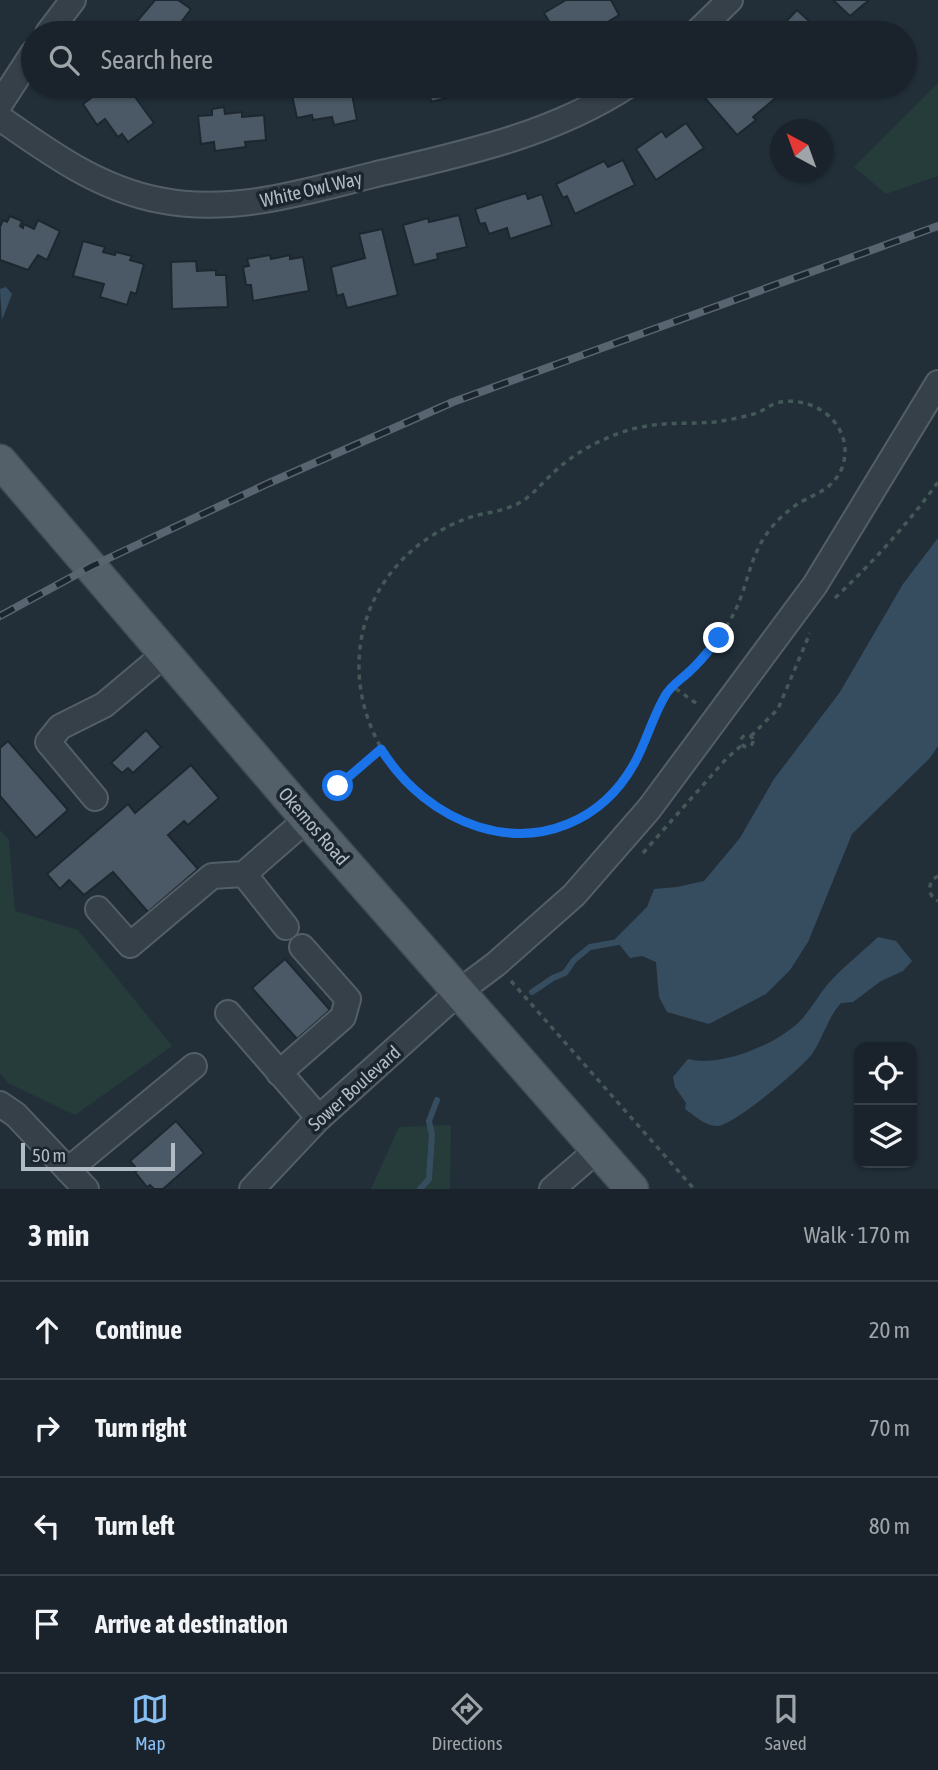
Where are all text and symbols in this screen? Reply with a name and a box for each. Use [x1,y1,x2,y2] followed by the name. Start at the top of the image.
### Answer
[21,21,917,98] search box
[45,41,83,79] icon: search
[101,45,213,75] text: Search here
[770,119,833,182] north arrow
[258,167,364,211] street label: White Owl Way
[703,622,734,653] route end
[322,770,353,801] route start
[274,783,354,869] street label: Okemos Road
[303,1041,405,1135] street label: Sower Boulevard
[854,1042,917,1168] map controls
[854,1042,917,1105] button: locate
[854,1105,917,1168] button: layers
[21,1140,175,1172] scale bar
[32,1144,66,1166] text: 50 m
[28,1218,89,1252] text: 3 min
[804,1222,910,1248] text: Walk · 170 m
[28,1311,66,1349] icon: ahead
[95,1315,182,1345] text: Continue
[869,1317,910,1343] text: 20 m
[28,1409,66,1447] icon: right
[95,1413,186,1443] text: Turn right
[869,1415,910,1441] text: 70 m
[28,1507,66,1545] icon: left
[95,1511,175,1541] text: Turn left
[869,1513,910,1539] text: 80 m
[28,1605,66,1643] icon: arrive
[95,1609,288,1639] text: Arrive at destination
[131,1690,169,1754] tab: Map
[432,1690,502,1754] tab: Directions
[765,1690,807,1754] tab: Saved

